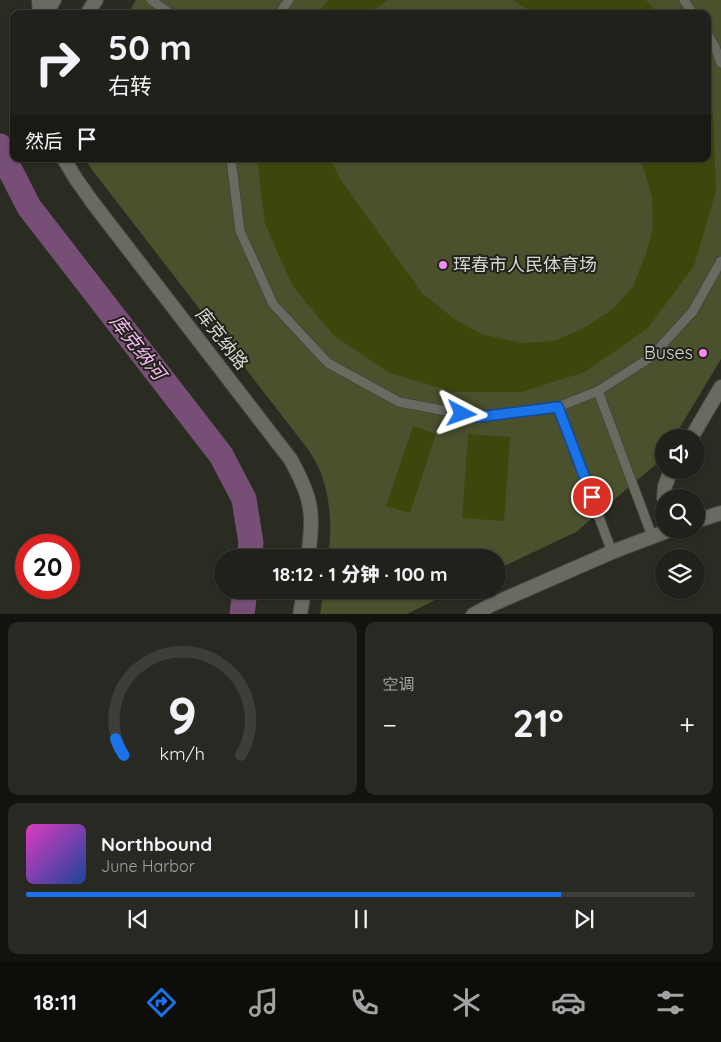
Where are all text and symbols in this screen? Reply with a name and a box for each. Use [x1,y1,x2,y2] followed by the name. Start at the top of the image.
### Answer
[108,25,192,69] text: 50 m
[25,30,90,95] icon: right
[108,72,152,100] text: 右转
[73,125,101,153] icon: arrive
[25,129,63,153] text: 然后
[453,253,597,276] place label: 珲春市人民体育场
[437,259,449,271] marker: 珲春市人民体育场
[191,303,254,374] street label: 库克纳路
[105,310,173,387] water label: 库克纳河
[644,341,693,364] place label: Buses
[697,347,709,359] marker: Buses
[435,387,487,439] position arrow
[655,429,705,599] map controls
[655,429,705,479] button: sound
[571,476,613,518] pin
[578,483,606,511] icon: arrive
[655,489,705,539] button: search
[15,534,80,599] speed limit sign: 20
[655,549,705,599] button: layers
[272,562,448,586] text: 18:12 · 1 分钟 · 100 m
[383,674,415,694] text: 空调
[167,682,197,747] text: 9
[512,699,564,747] text: 21°
[383,707,397,742] text: −
[679,707,695,742] text: +
[160,742,205,764] text: km/h
[101,832,212,856] text: Northbound
[101,856,195,876] text: June Harbor
[124,905,152,933] icon: previous
[347,905,375,933] icon: pause
[570,905,598,933] icon: next
[144,985,179,1020] icon: directions
[246,985,281,1020] icon: music
[347,985,382,1020] icon: phone
[449,985,484,1020] icon: climate
[551,985,586,1020] icon: car
[653,985,688,1020] icon: filters
[33,988,77,1016] text: 18:11

